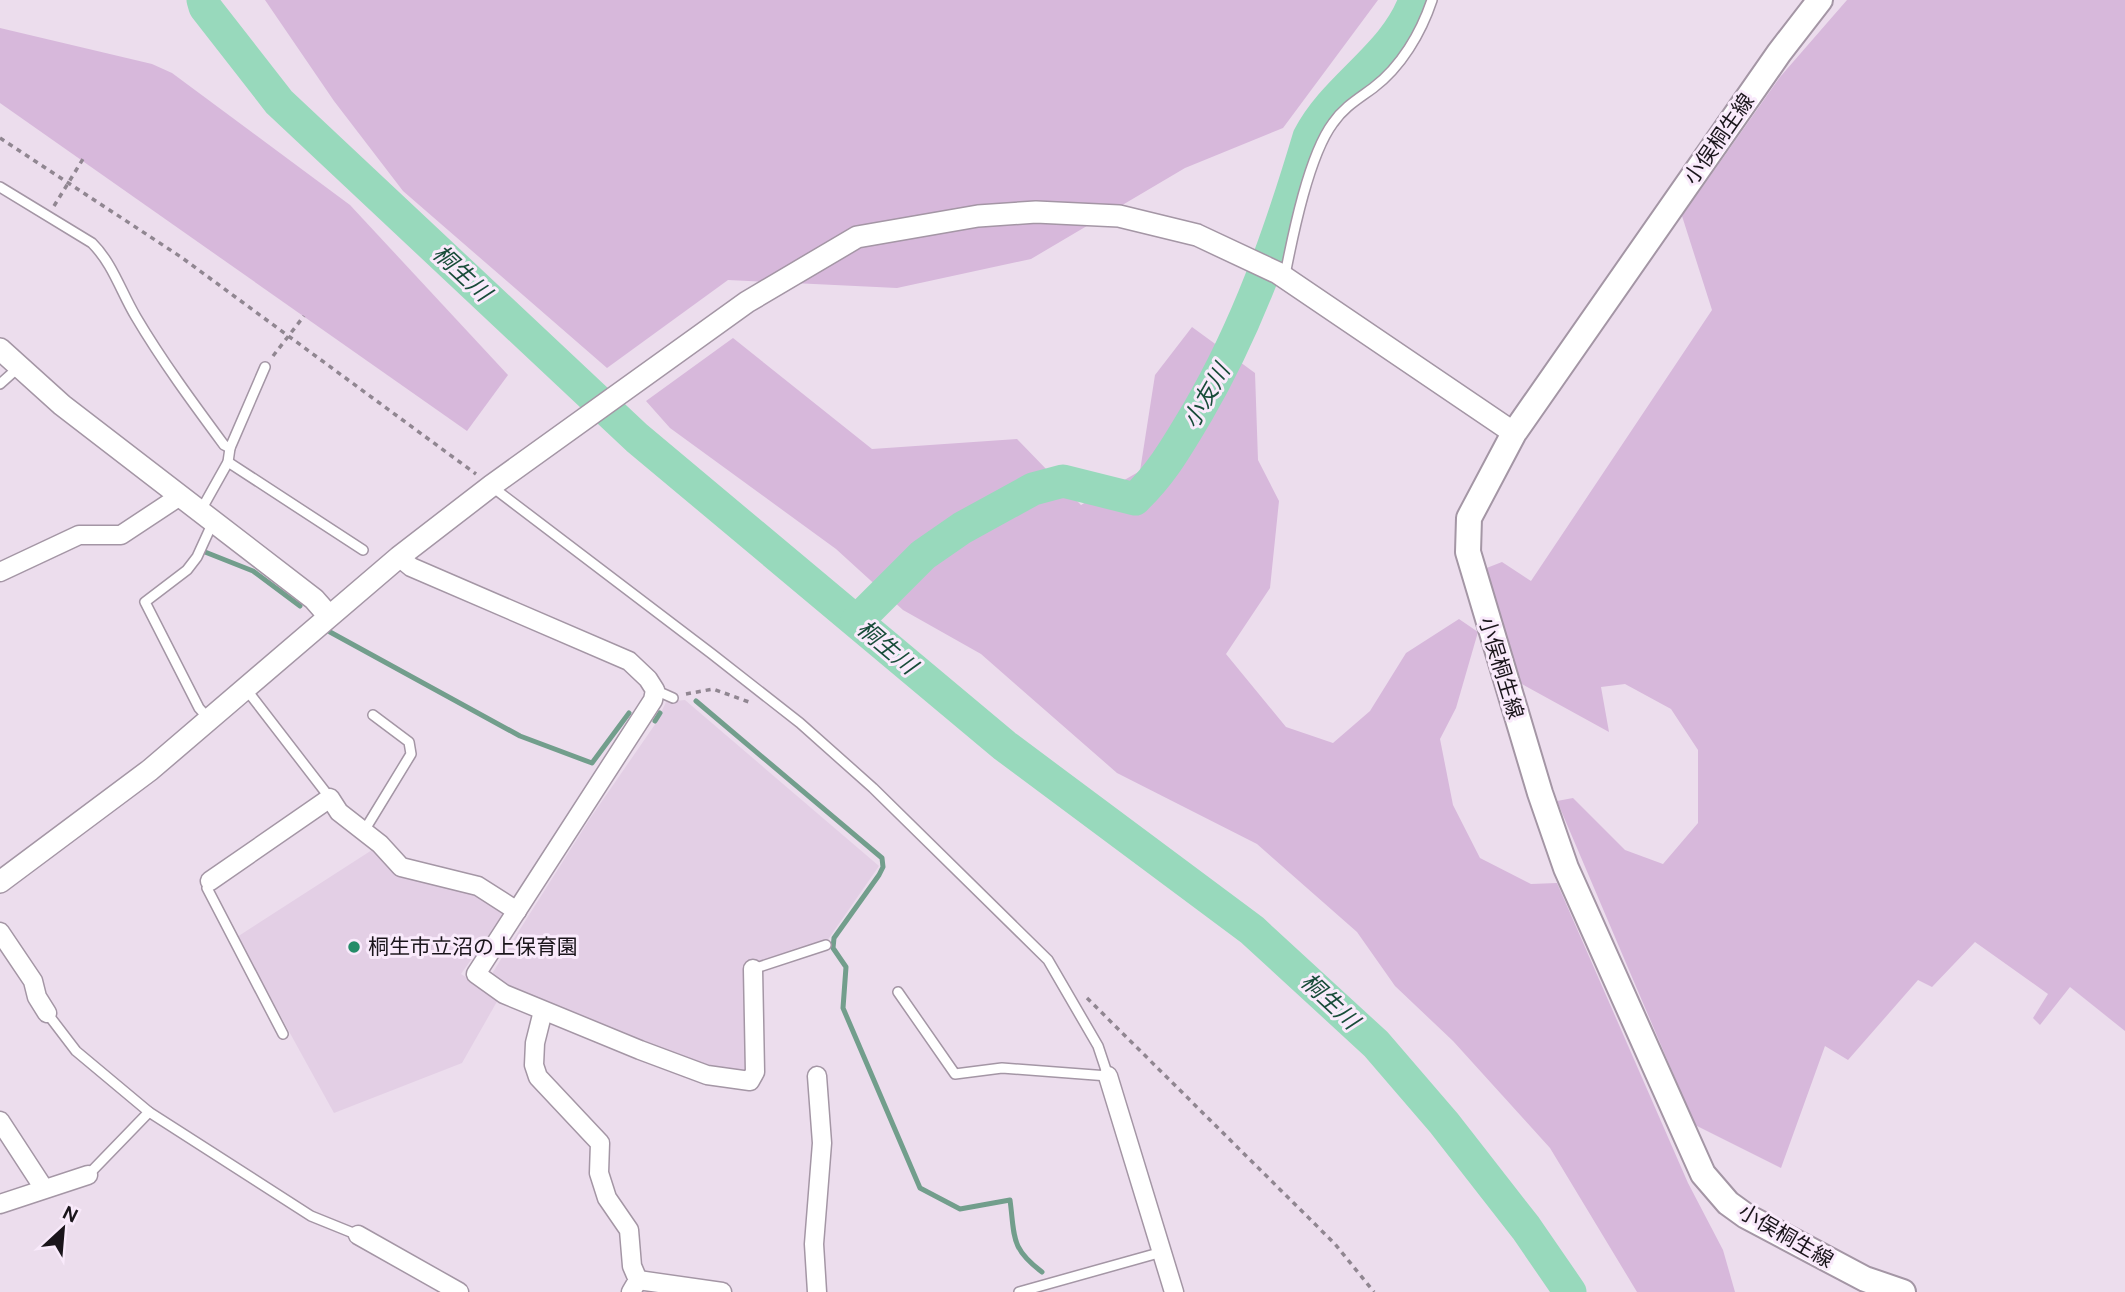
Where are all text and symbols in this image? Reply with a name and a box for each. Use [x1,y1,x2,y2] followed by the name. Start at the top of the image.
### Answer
[1677,88,1761,190] street label: 小俣桐生線
[427,239,500,310] water label: 桐生川
[1176,356,1238,433] water label: 小友川
[851,613,925,683] water label: 桐生川
[1472,614,1530,722] street label: 小俣桐生線
[368,933,578,961] place label: 桐生市立沼の上保育園
[346,939,362,955] marker: 桐生市立沼の上保育園
[1295,967,1368,1038] water label: 桐生川
[28,1194,98,1264] north arrow
[1734,1198,1838,1274] street label: 小俣桐生線
[59,1200,82,1228] text: N

